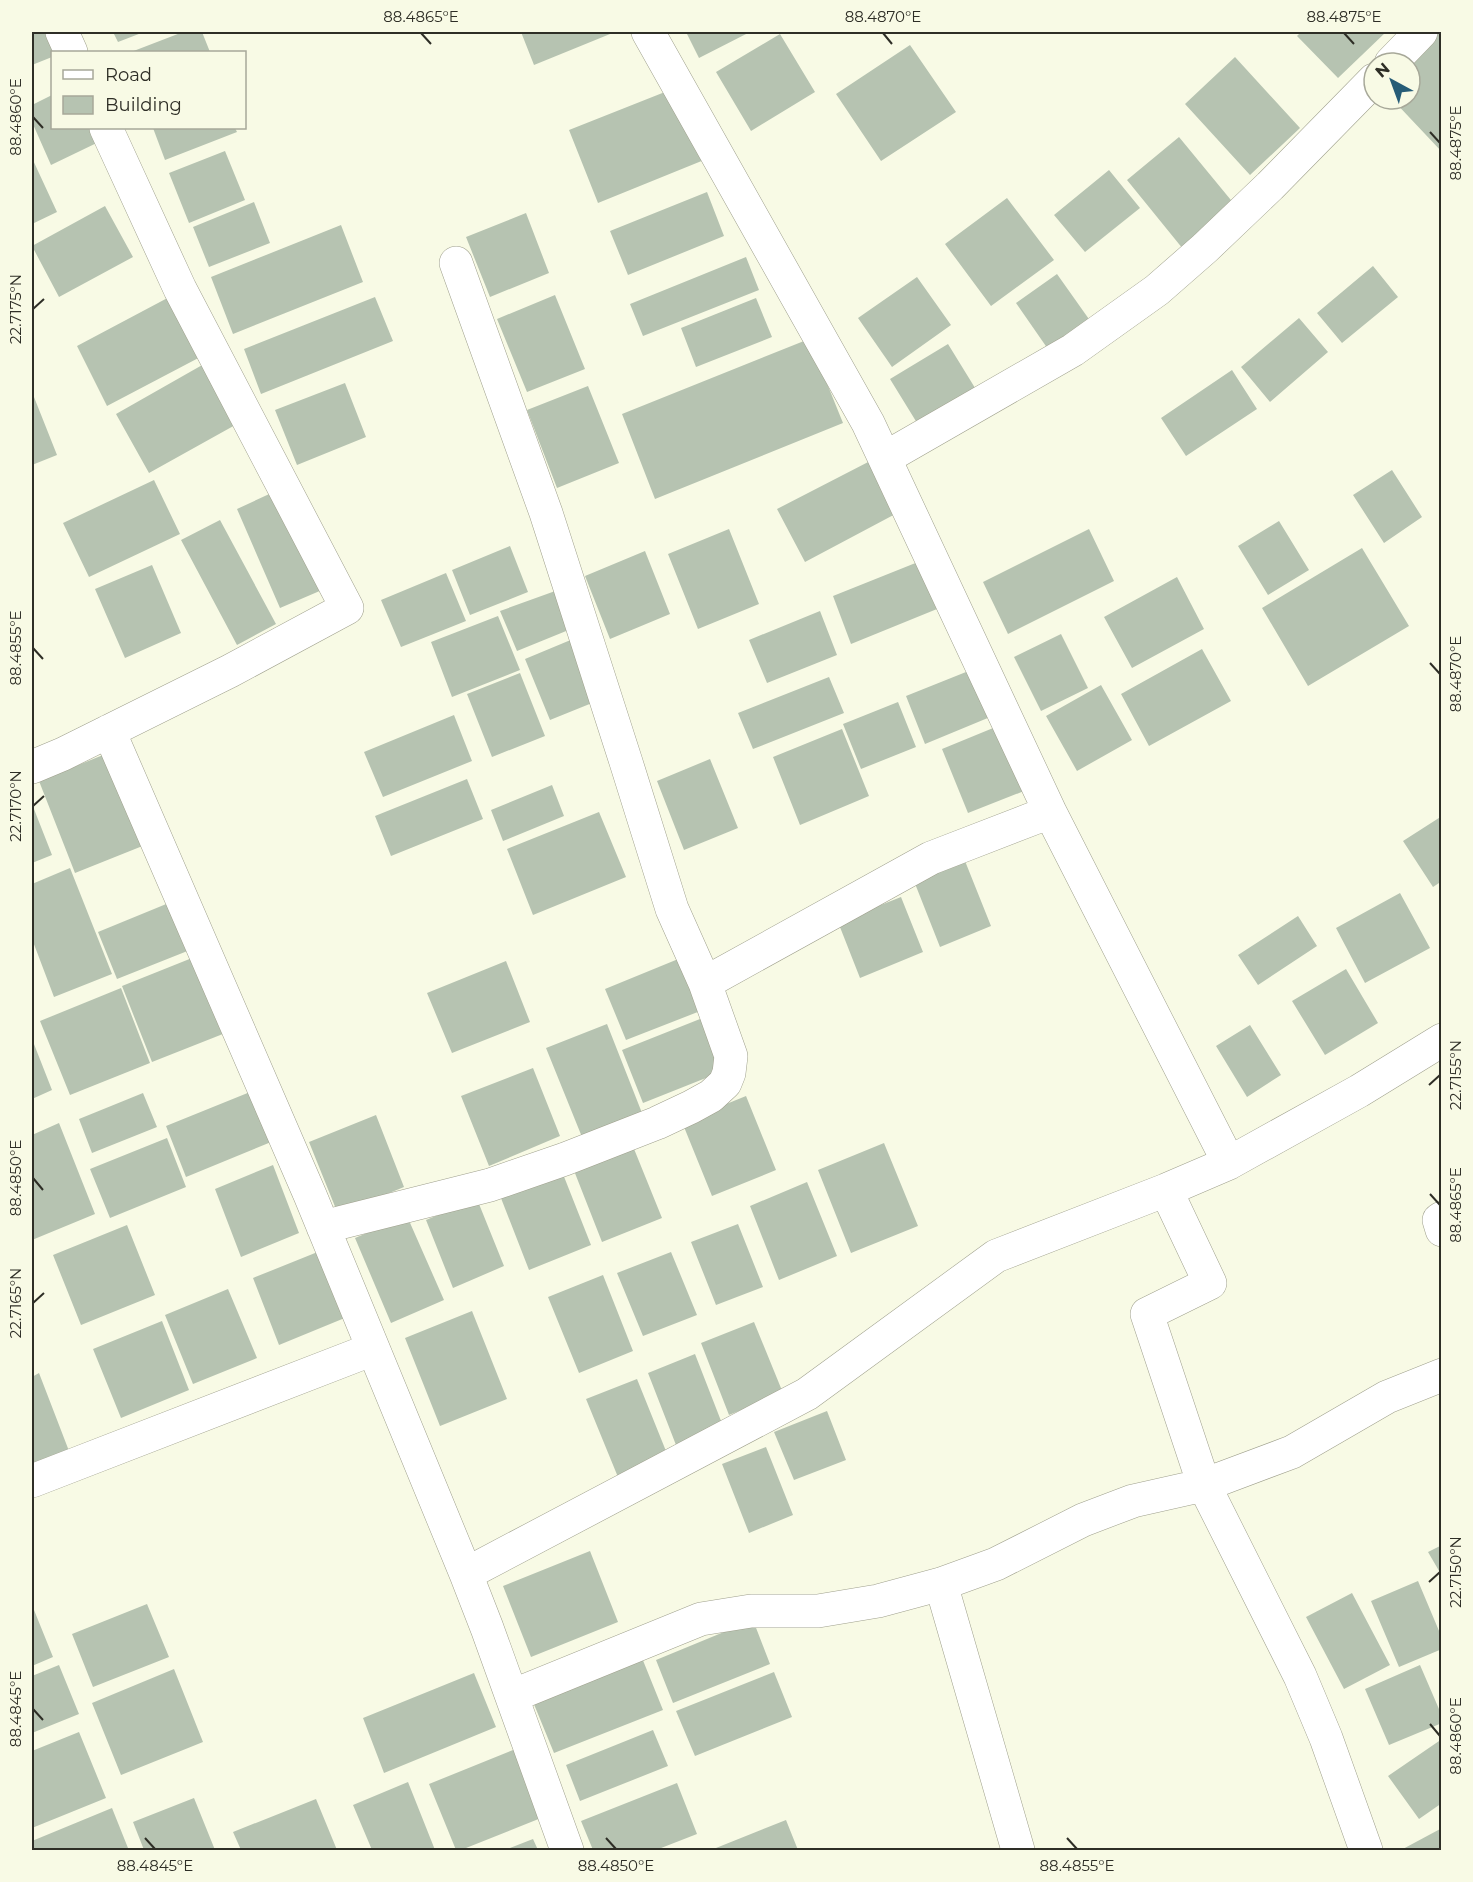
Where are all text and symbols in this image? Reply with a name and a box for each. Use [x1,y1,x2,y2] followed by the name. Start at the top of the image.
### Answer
[383,7,459,26] text: 88.4865°E
[845,7,921,26] text: 88.4870°E
[1306,7,1382,26] text: 88.4875°E
[51,51,246,129] legend
[1362,51,1422,111] north arrow
[1371,59,1394,81] text: N
[105,64,152,86] text: Road
[6,78,25,156] text: 88.4860°E
[105,94,182,116] text: Building
[1446,105,1465,181] text: 88.4875°E
[6,274,25,344] text: 22.7175°N
[6,611,25,685] text: 88.4855°E
[1446,636,1465,712] text: 88.4870°E
[6,770,25,842] text: 22.7170°N
[1446,1040,1465,1110] text: 22.7155°N
[6,1140,25,1216] text: 88.4850°E
[1446,1167,1465,1243] text: 88.4865°E
[6,1268,25,1338] text: 22.7165°N
[1446,1536,1465,1608] text: 22.7150°N
[6,1671,25,1747] text: 88.4845°E
[1446,1697,1465,1775] text: 88.4860°E
[117,1856,193,1875] text: 88.4845°E
[578,1856,654,1875] text: 88.4850°E
[1040,1856,1114,1875] text: 88.4855°E

